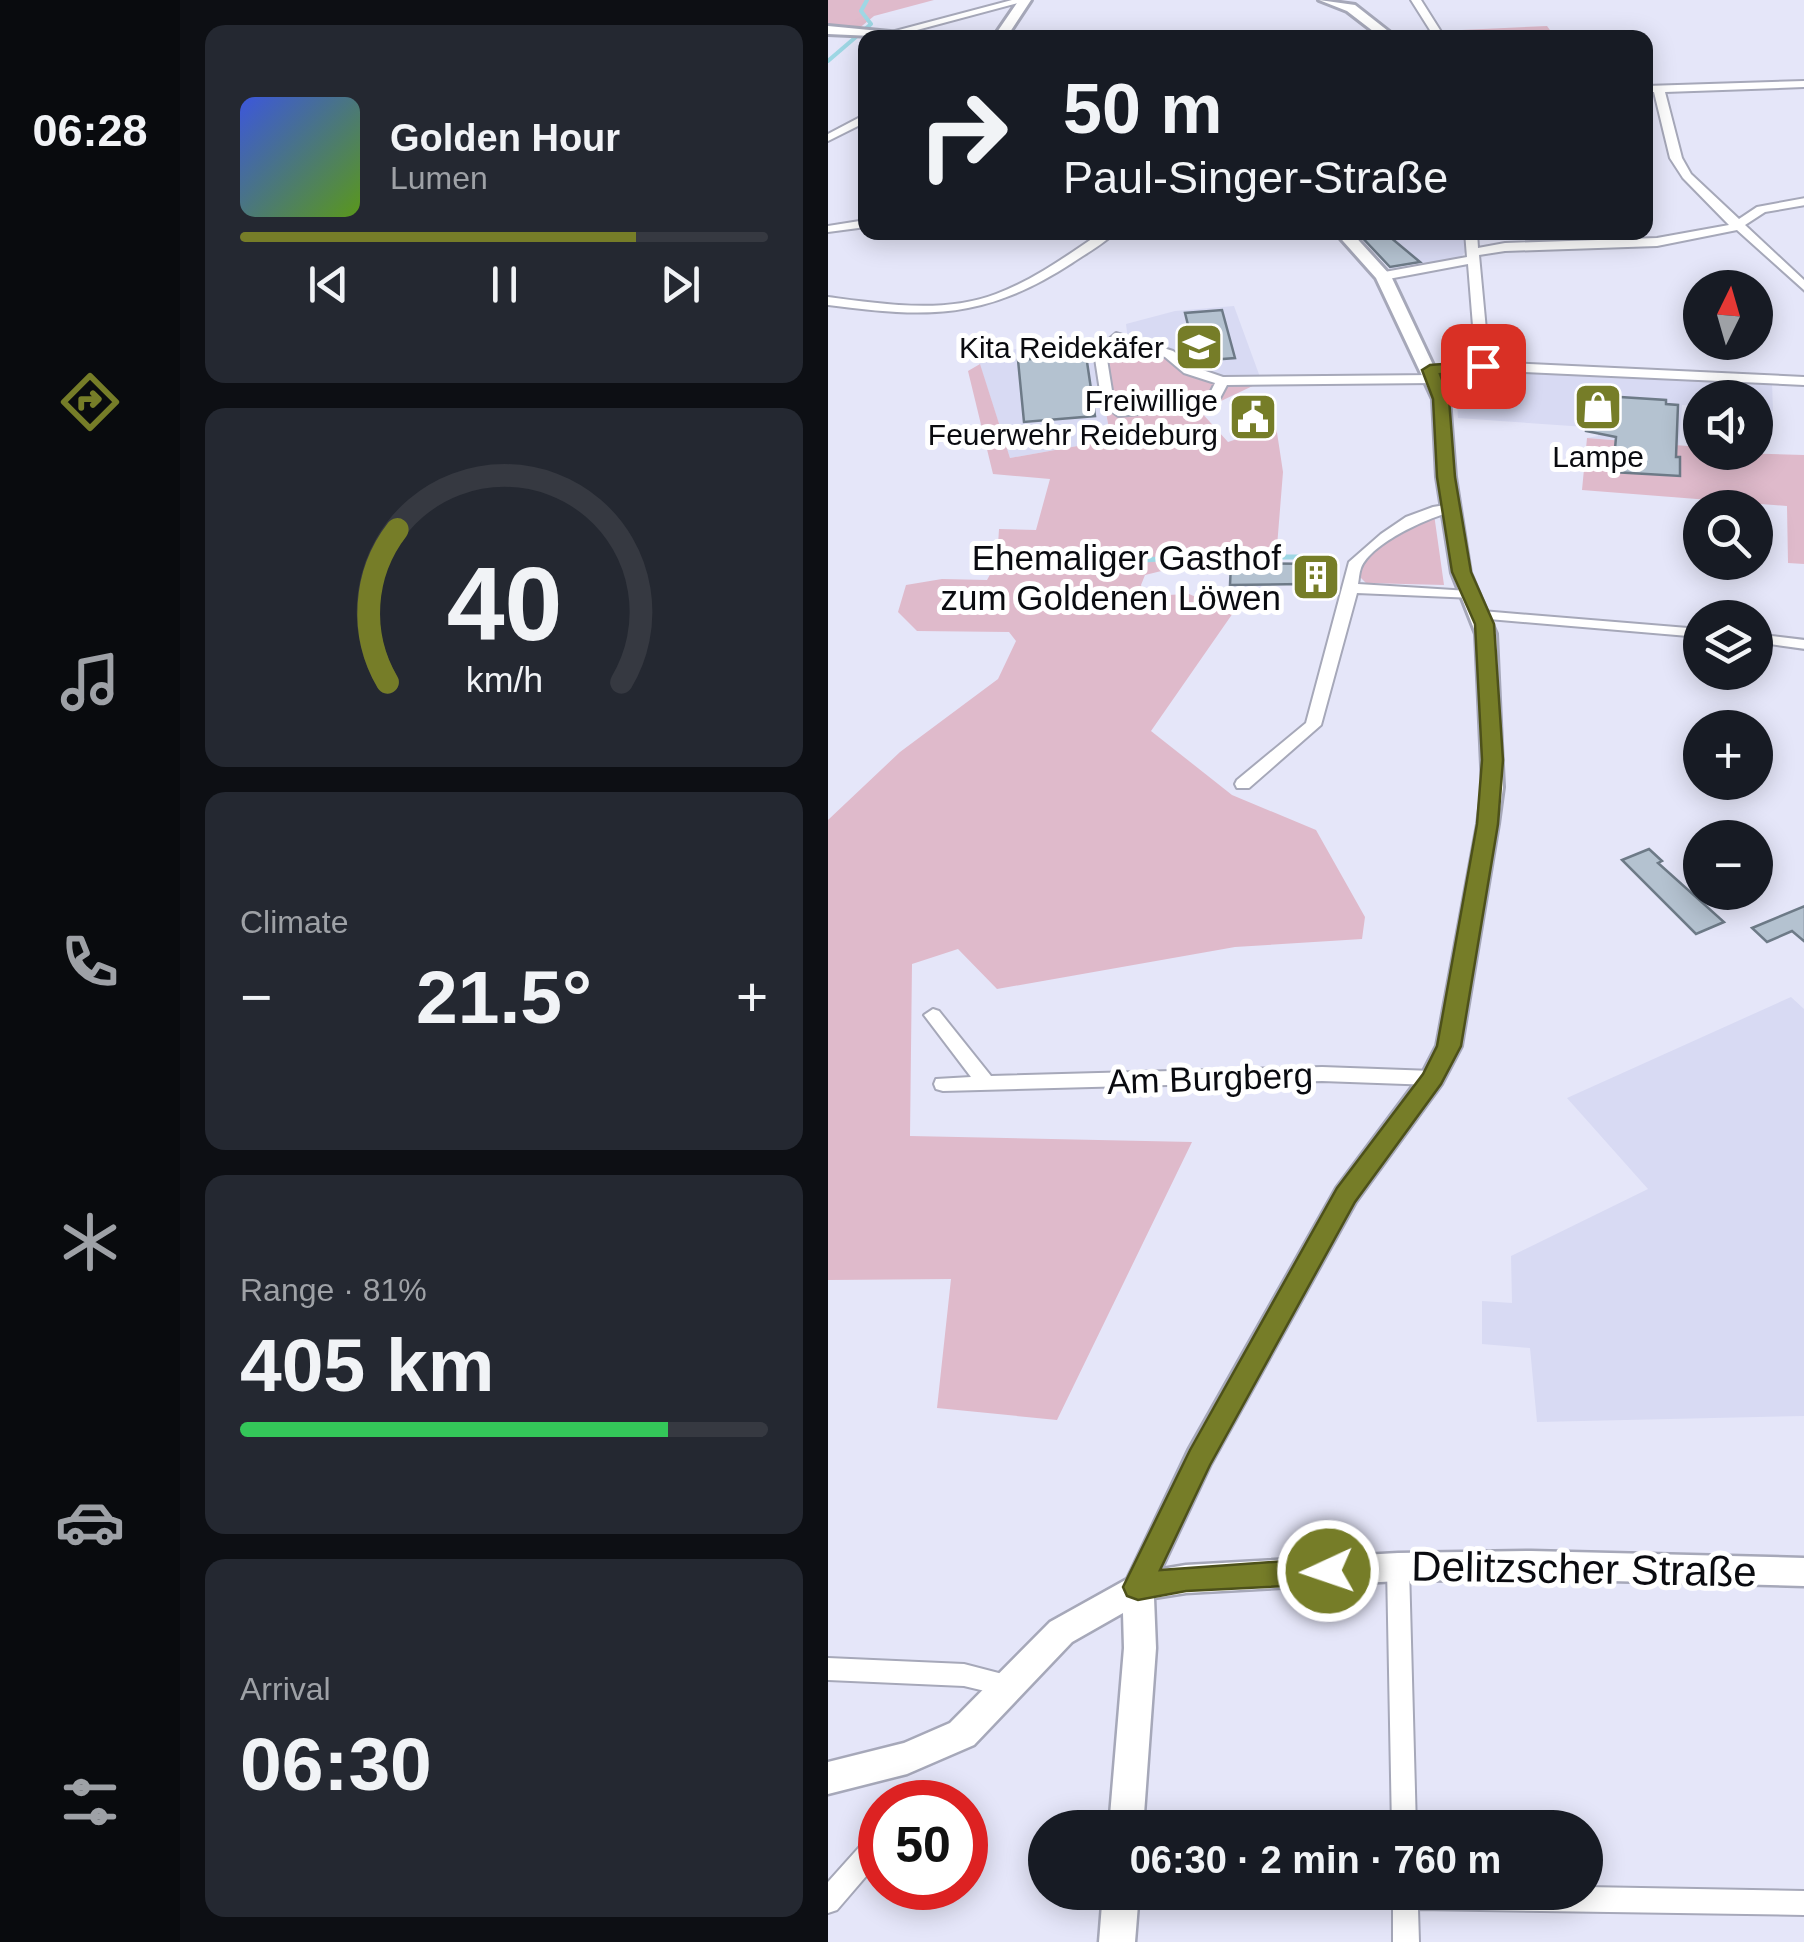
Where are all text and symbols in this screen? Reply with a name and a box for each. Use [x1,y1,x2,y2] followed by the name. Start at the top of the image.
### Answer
[898,70,1028,200] icon: right
[1063,70,1223,148] text: 50 m
[32,105,148,156] text: 06:28
[390,117,620,159] text: Golden Hour
[1063,152,1448,203] text: Paul-Singer-Straße
[390,160,488,196] text: Lumen
[301,257,356,312] icon: previous
[477,257,532,312] icon: pause
[653,257,708,312] icon: next
[1683,270,1773,360] north arrow
[1683,270,1773,910] map controls
[1173,321,1225,373] school or university icon: Kita Reidekäfer
[1441,324,1526,409] pin
[959,331,1164,364] place label: Kita Reidekäfer
[1456,339,1511,394] icon: arrive
[55,367,125,437] icon: directions
[1683,380,1773,470] button: sound
[1572,381,1624,433] shop icon: Lampe
[928,384,1218,451] place label: Freiwillige Feuerwehr Reideburg
[1227,391,1279,443] public building icon: Freiwillige Feuerwehr Reideburg
[1552,440,1644,473] place label: Lampe
[1683,490,1773,580] button: search
[941,538,1281,617] place label: Ehemaliger Gasthof zum Goldenen Löwen
[446,546,562,662] text: 40
[1290,551,1342,603] building icon: Ehemaliger Gasthof zum Goldenen Löwen
[1683,600,1773,690] button: layers
[55,647,125,717] icon: music
[465,660,543,700] text: km/h
[1683,710,1773,800] button: +
[1683,820,1773,910] button: −
[240,904,348,940] text: Climate
[55,927,125,997] icon: phone
[416,955,592,1039] text: 21.5°
[240,966,272,1028] text: −
[736,966,768,1028] text: +
[1106,1055,1314,1101] street label: Am Burgberg
[55,1207,125,1277] icon: climate
[240,1272,427,1308] text: Range · 81%
[240,1323,494,1407] text: 405 km
[55,1487,125,1557] icon: car
[1276,1519,1380,1623] position arrow
[1411,1542,1757,1596] street label: Delitzscher Straße
[240,1671,331,1707] text: Arrival
[240,1722,432,1806] text: 06:30
[55,1767,125,1837] icon: filters
[858,1780,988,1910] speed limit sign: 50
[1130,1839,1501,1881] text: 06:30 · 2 min · 760 m

